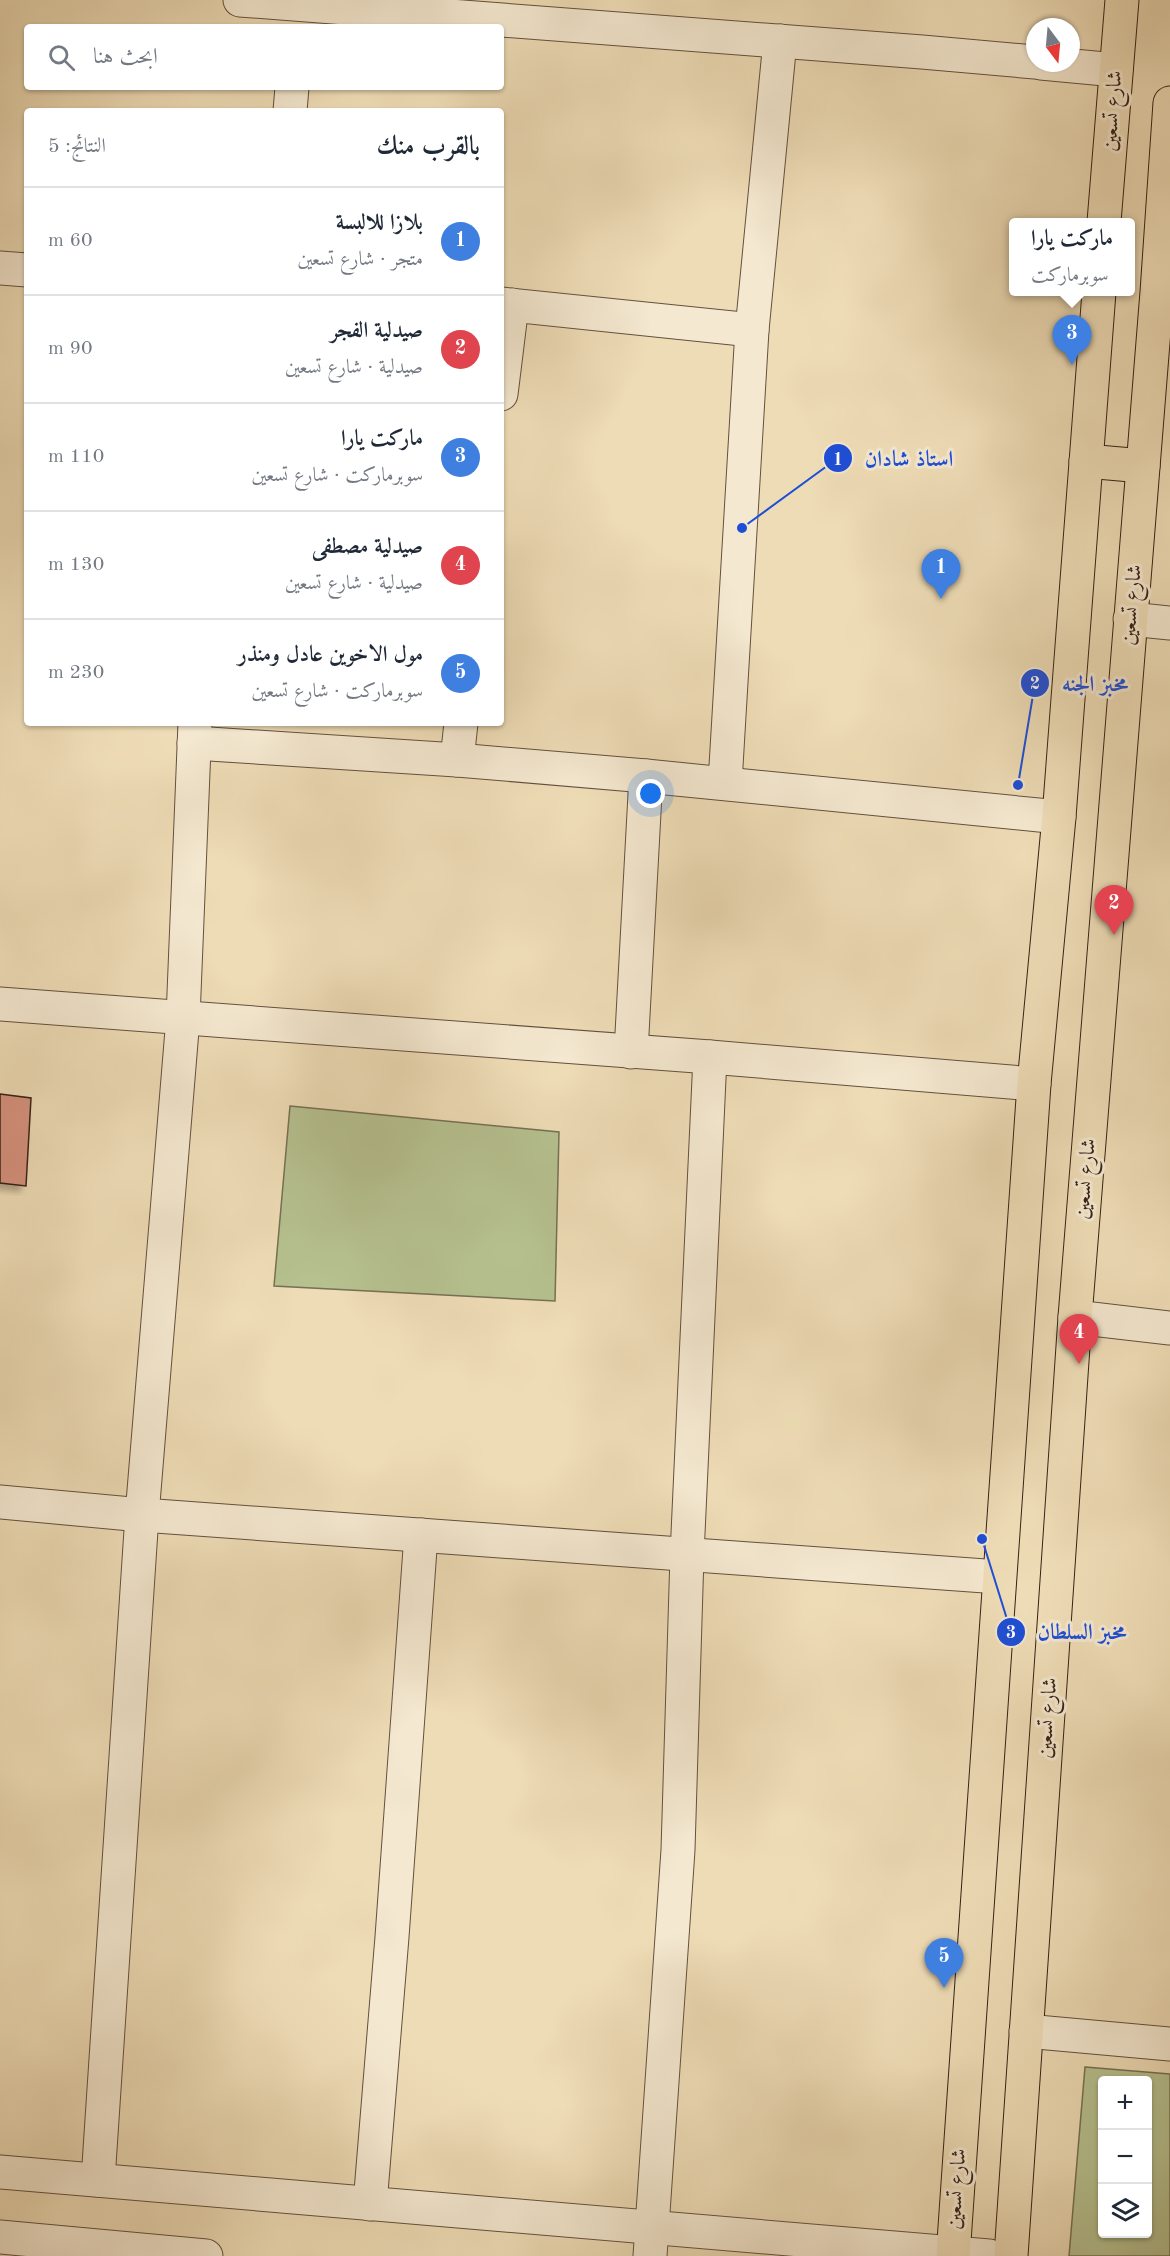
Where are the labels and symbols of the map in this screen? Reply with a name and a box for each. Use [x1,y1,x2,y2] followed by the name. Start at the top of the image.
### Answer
[1026,18,1080,72] north arrow
[1100,70,1132,153] street label: شارع تسعين
[1052,316,1092,365] pin: 3
[823,438,966,478] callout: استاذ شادان
[865,448,953,471] text: استاذ شادان
[833,451,843,469] text: 1
[922,550,960,599] pin: 1
[1118,564,1152,647] street label: شارع تسعين
[1020,663,1140,703] callout: مخبز الجنه
[1062,674,1129,697] text: مخبز الجنه
[1030,675,1040,693] text: 2
[636,779,665,808] your location
[1094,886,1134,935] pin: 2
[1072,1138,1106,1221] street label: شارع تسعين
[1060,1314,1098,1364] pin: 4
[996,1612,1139,1652] callout: مخبز السلطان
[1038,1621,1127,1645] text: مخبز السلطان
[1006,1624,1016,1642] text: 3
[1035,1677,1067,1760] street label: شارع تسعين
[924,1938,964,1988] pin: 5
[944,2148,976,2231] street label: شارع تسعين

